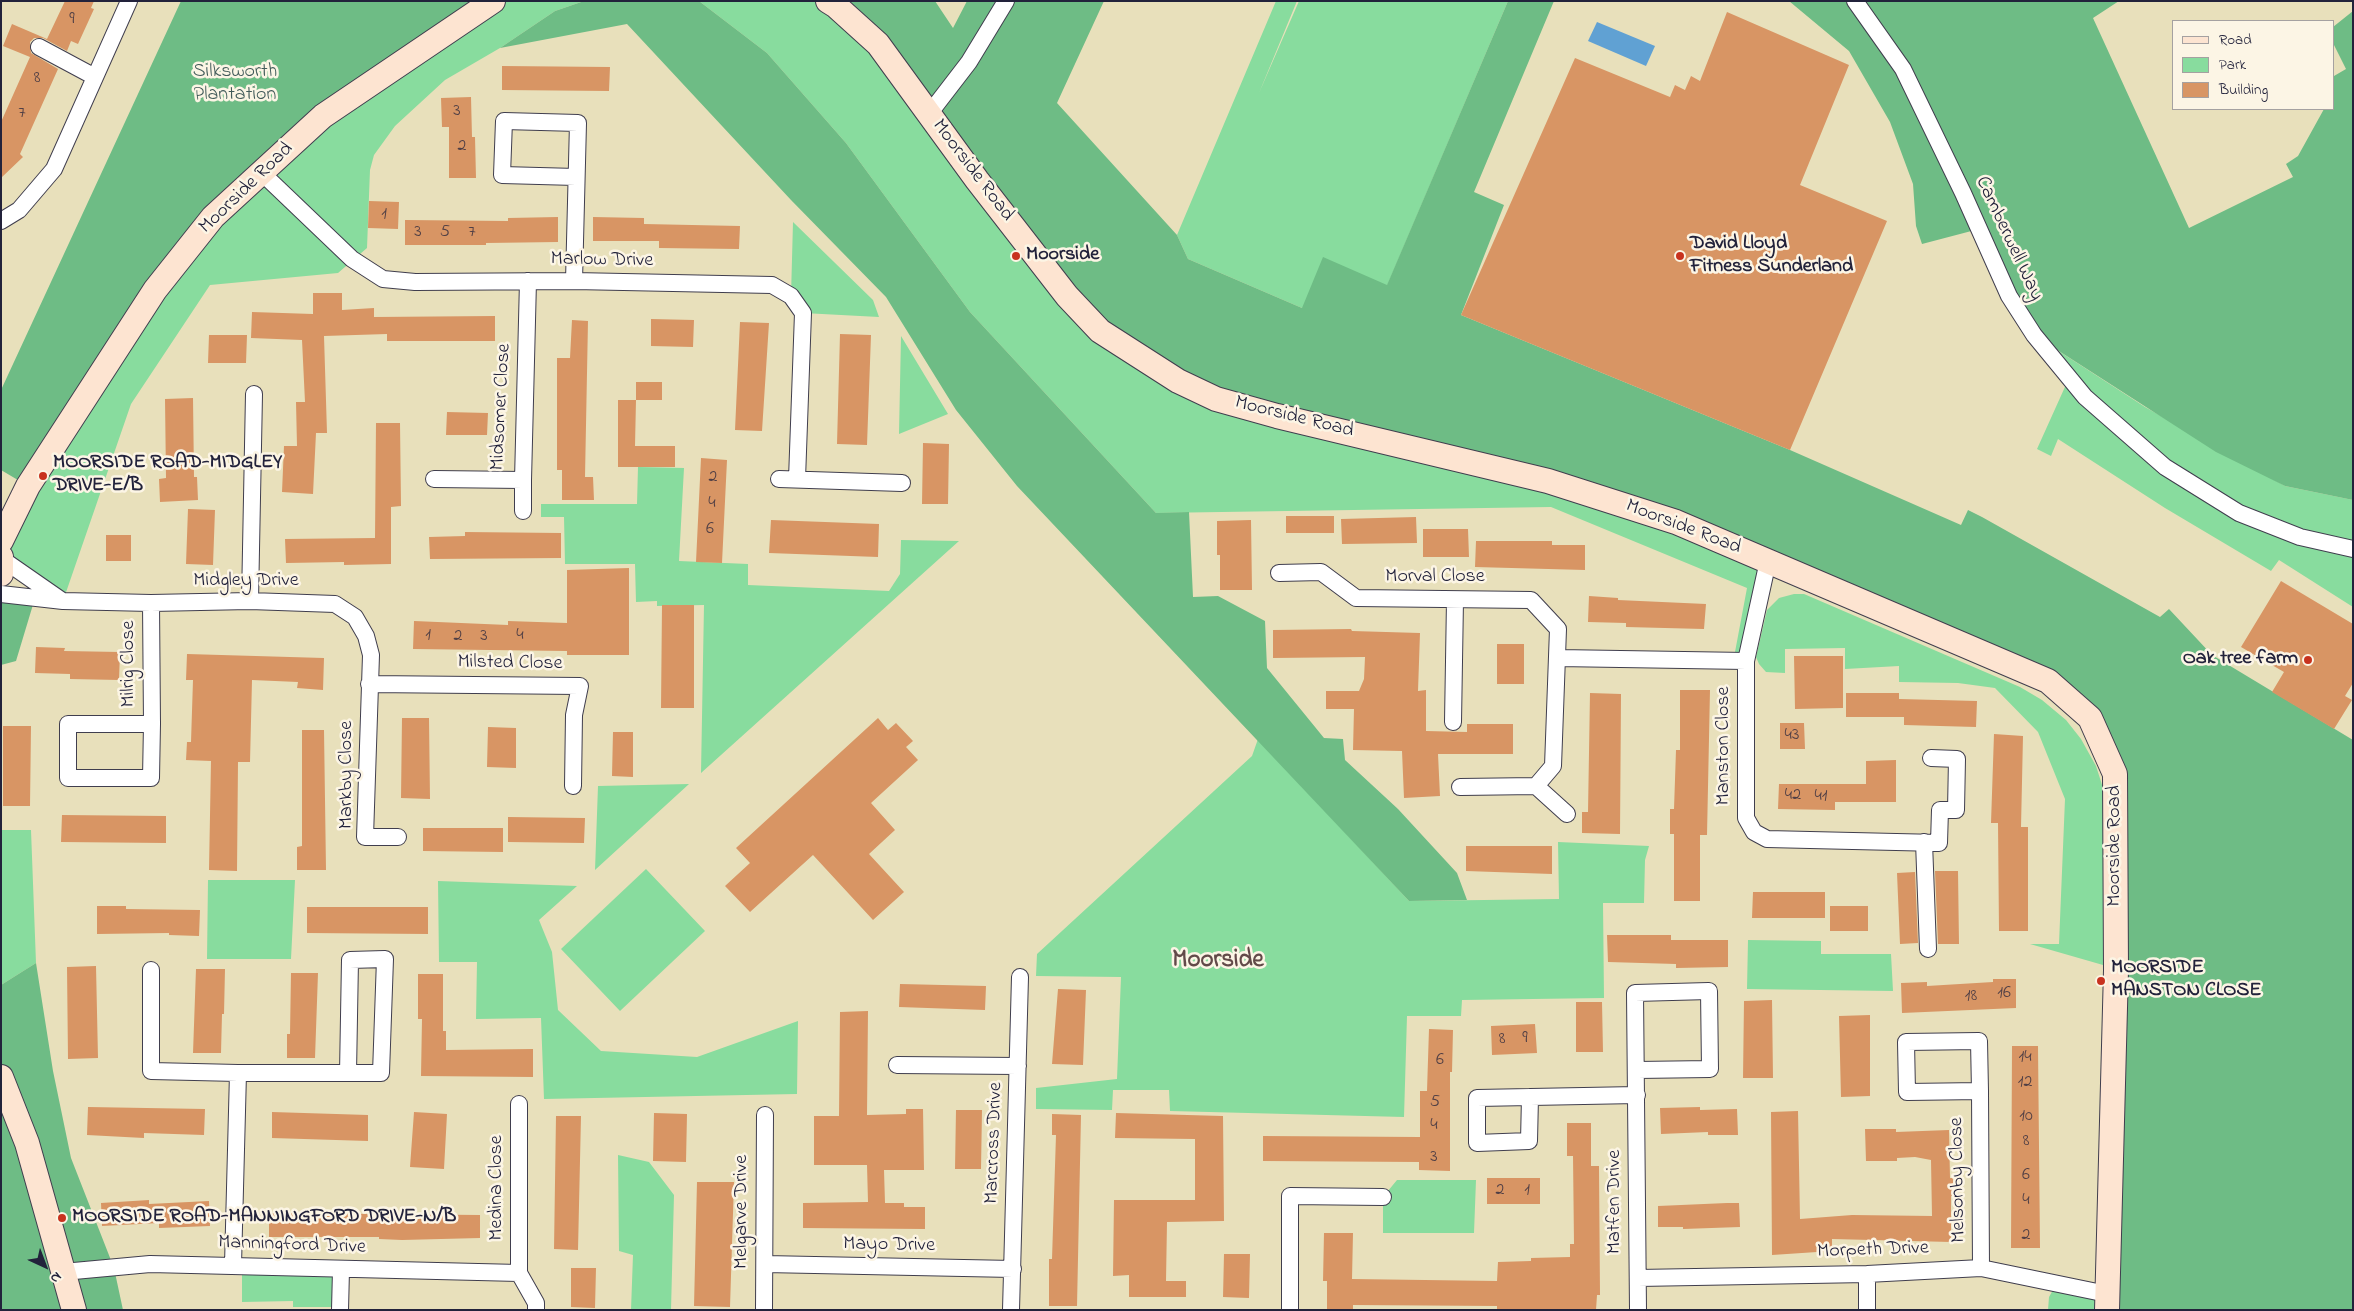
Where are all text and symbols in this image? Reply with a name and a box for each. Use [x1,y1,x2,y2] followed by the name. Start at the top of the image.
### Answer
[69,9,75,31] house number: 9
[2172,20,2334,110] legend
[2219,29,2252,51] text: Road
[2219,54,2246,76] text: Park
[193,61,277,108] park label: Silksworth Plantation
[34,68,40,90] house number: 8
[2219,79,2268,101] text: Building
[453,101,461,123] house number: 3
[18,103,26,125] house number: 7
[926,115,1018,227] street label: Moorside Road
[458,136,466,158] house number: 2
[195,138,299,240] street label: Moorside Road
[1969,173,2047,305] street label: Camberwell Way
[381,204,387,226] house number: 1
[414,222,422,244] house number: 3
[440,222,450,244] house number: 5
[468,222,476,244] house number: 7
[1690,233,1853,280] place label: David Lloyd Fitness Sunderland
[1026,244,1099,268] place label: Moorside
[550,248,654,274] street label: Marlow Drive
[1010,250,1022,262] marker: Moorside
[1674,250,1686,262] marker: David Lloyd Fitness Sunderland
[487,343,517,471] street label: Midsomer Close
[1232,392,1356,444] street label: Moorside Road
[53,452,282,499] place label: MOORSIDE ROAD-MIDGLEY DRIVE-E/B
[709,467,717,489] house number: 2
[37,470,49,482] marker: MOORSIDE ROAD-MIDGLEY DRIVE-E/B
[708,493,716,515] house number: 4
[1622,495,1744,561] street label: Moorside Road
[706,519,714,541] house number: 6
[1385,566,1485,590] street label: Morval Close
[193,570,299,594] street label: Midgley Drive
[118,621,142,707] street label: Milrig Close
[425,625,431,647] house number: 1
[516,625,524,647] house number: 4
[454,626,462,648] house number: 2
[480,626,488,648] house number: 3
[2183,648,2298,672] place label: Oak tree farm
[457,651,563,677] street label: Milsted Close
[2302,654,2314,666] marker: Oak tree farm
[1713,687,1737,805] street label: Manston Close
[336,721,360,829] street label: Markby Close
[1785,725,1799,747] house number: 43
[1785,785,1801,807] house number: 42
[2104,785,2128,907] street label: Moorside Road
[1814,786,1828,808] house number: 41
[1172,947,1264,977] district label: Moorside
[2111,957,2261,1004] place label: MOORSIDE MANSTON CLOSE
[2095,975,2107,987] marker: MOORSIDE MANSTON CLOSE
[1997,983,2011,1005] house number: 16
[1965,986,1977,1008] house number: 18
[1522,1028,1528,1050] house number: 9
[1499,1029,1505,1051] house number: 8
[2018,1047,2032,1069] house number: 14
[1436,1050,1444,1072] house number: 6
[2018,1072,2032,1094] house number: 12
[981,1082,1009,1204] street label: Marcross Drive
[1430,1092,1440,1114] house number: 5
[2019,1106,2033,1128] house number: 10
[1430,1115,1438,1137] house number: 4
[1946,1117,1972,1243] street label: Melsonby Close
[2023,1131,2029,1153] house number: 8
[486,1135,510,1241] street label: Medina Close
[1430,1147,1438,1169] house number: 3
[1604,1150,1628,1254] street label: Matfen Drive
[731,1155,755,1269] street label: Melgarve Drive
[2022,1165,2030,1187] house number: 6
[1496,1180,1504,1202] house number: 2
[1524,1180,1530,1202] house number: 1
[2022,1190,2030,1212] house number: 4
[72,1206,456,1230] place label: MOORSIDE ROAD-MANNINGFORD DRIVE-N/B
[56,1212,68,1224] marker: MOORSIDE ROAD-MANNINGFORD DRIVE-N/B
[2022,1225,2030,1247] house number: 2
[218,1231,366,1261] street label: Manningford Drive
[843,1233,935,1259] street label: Mayo Drive
[1817,1237,1929,1265] street label: Morpeth Drive
[20,1241,70,1291] north arrow
[45,1266,66,1288] text: N

